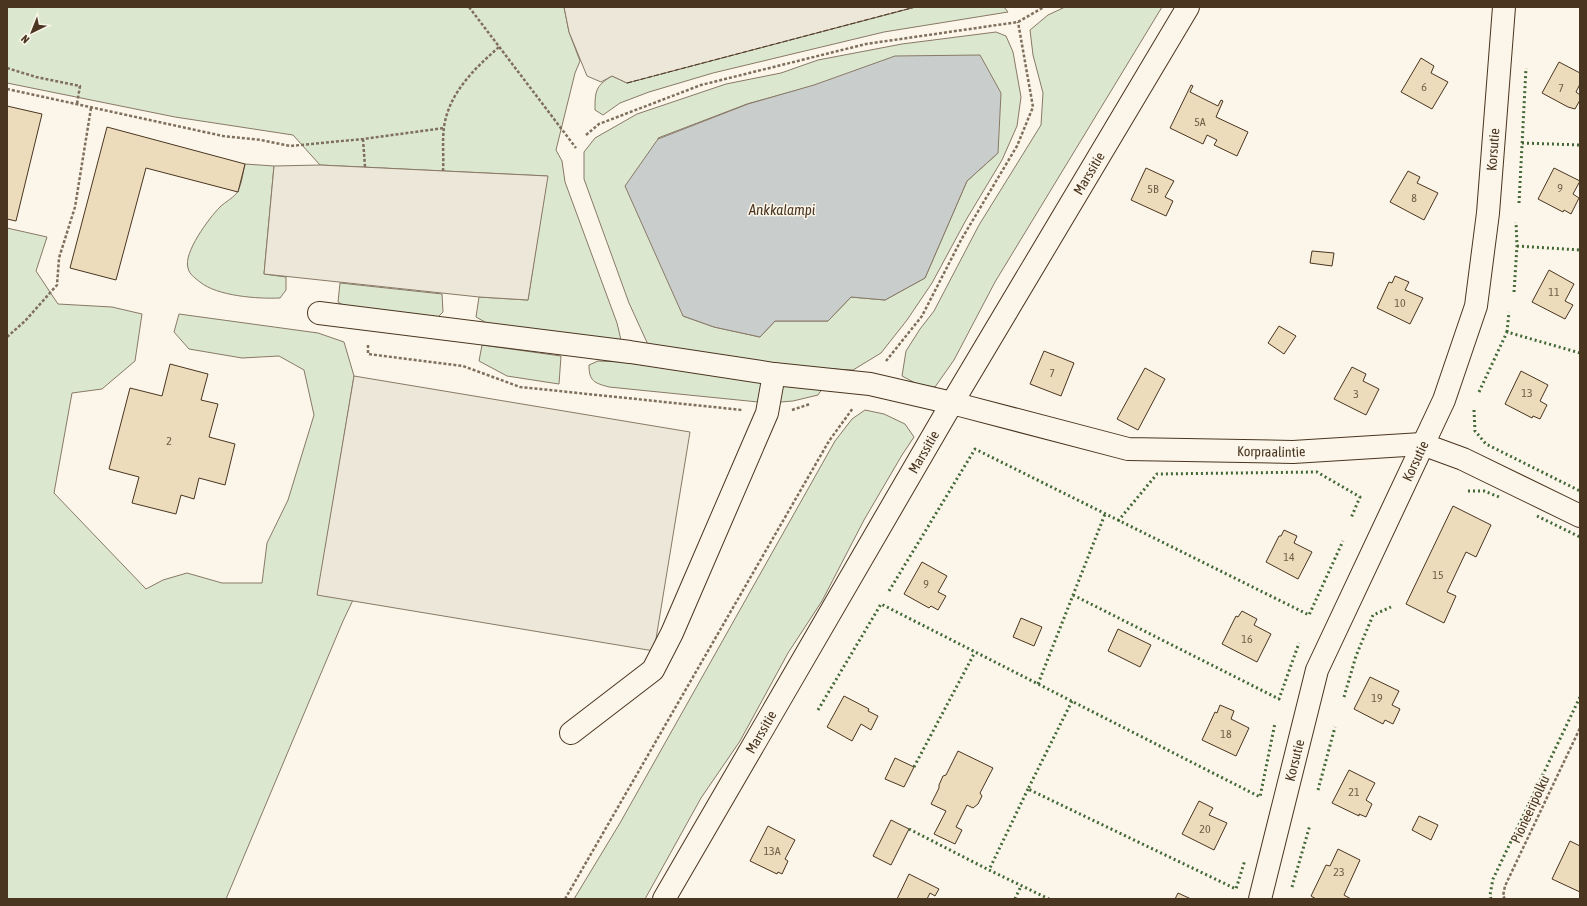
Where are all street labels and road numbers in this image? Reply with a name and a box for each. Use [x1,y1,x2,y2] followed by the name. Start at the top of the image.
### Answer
[1483,128,1503,172] street label: Korsutie
[1070,149,1108,197] street label: Marssitie
[905,428,942,476] street label: Marssitie
[1399,438,1432,484] street label: Korsutie
[1237,443,1306,460] street label: Korpraalintie
[742,708,780,756] street label: Marssitie
[1282,738,1307,783] street label: Korsutie
[1507,773,1553,845] street label: Pioneeripolku

